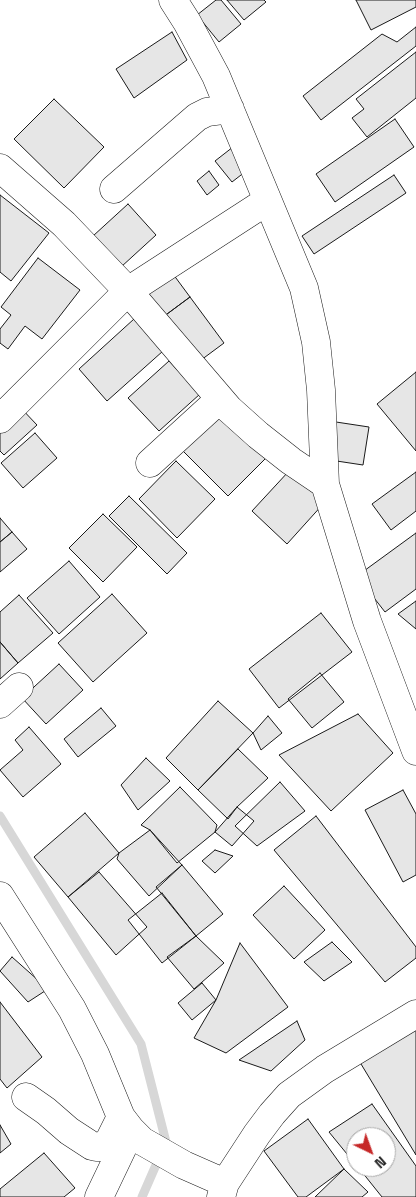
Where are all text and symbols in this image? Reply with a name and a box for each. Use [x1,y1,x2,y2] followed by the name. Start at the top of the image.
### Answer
[346,1127,396,1177] north arrow
[371,1153,390,1172] text: N

